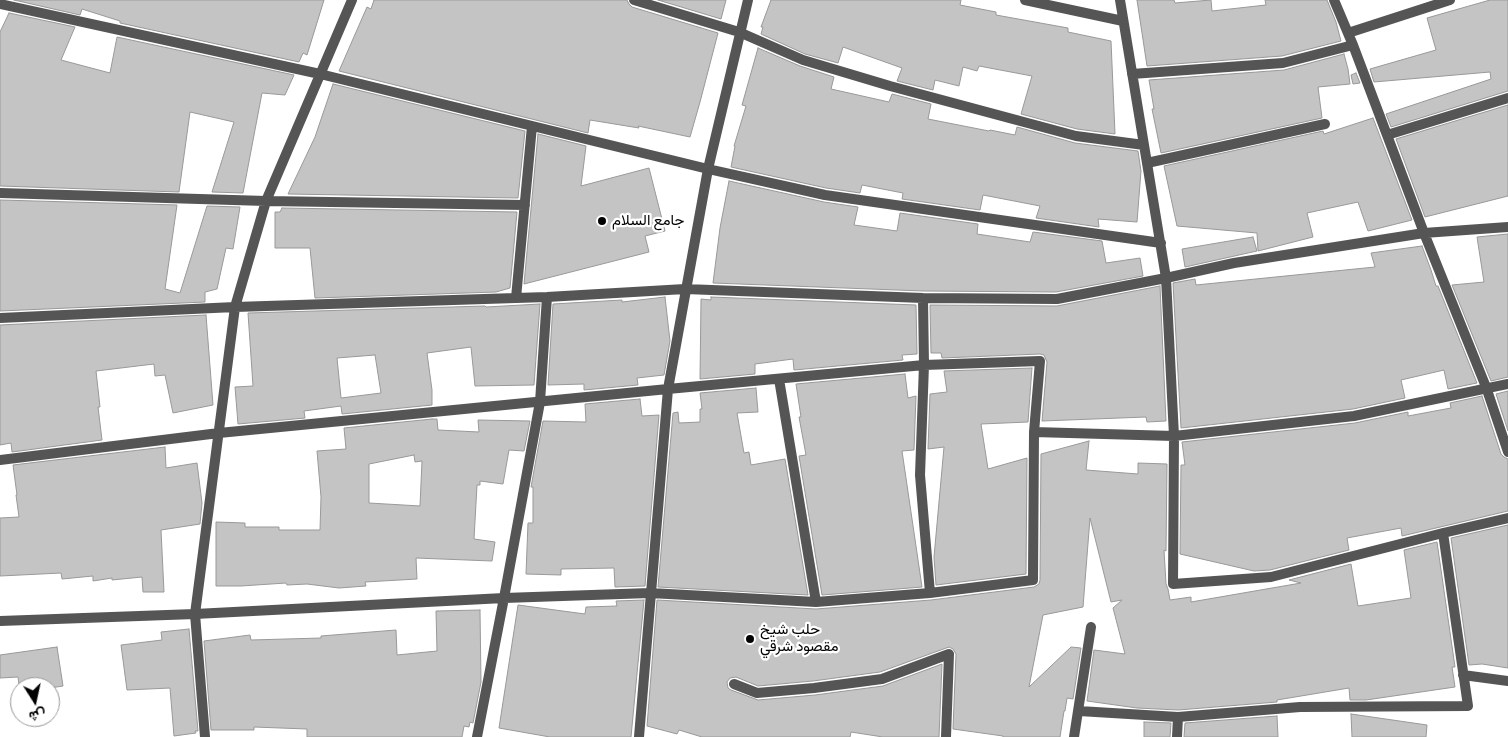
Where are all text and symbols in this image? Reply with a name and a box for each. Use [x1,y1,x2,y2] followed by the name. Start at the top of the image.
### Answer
[612,212,684,230] place label: جامع السلام
[596,215,608,227] marker: جامع السلام
[760,621,838,656] place label: حلب شيخ مقصود شرقي
[744,633,756,645] marker: حلب شيخ مقصود شرقي
[10,677,60,727] north arrow
[28,705,47,727] text: ش

